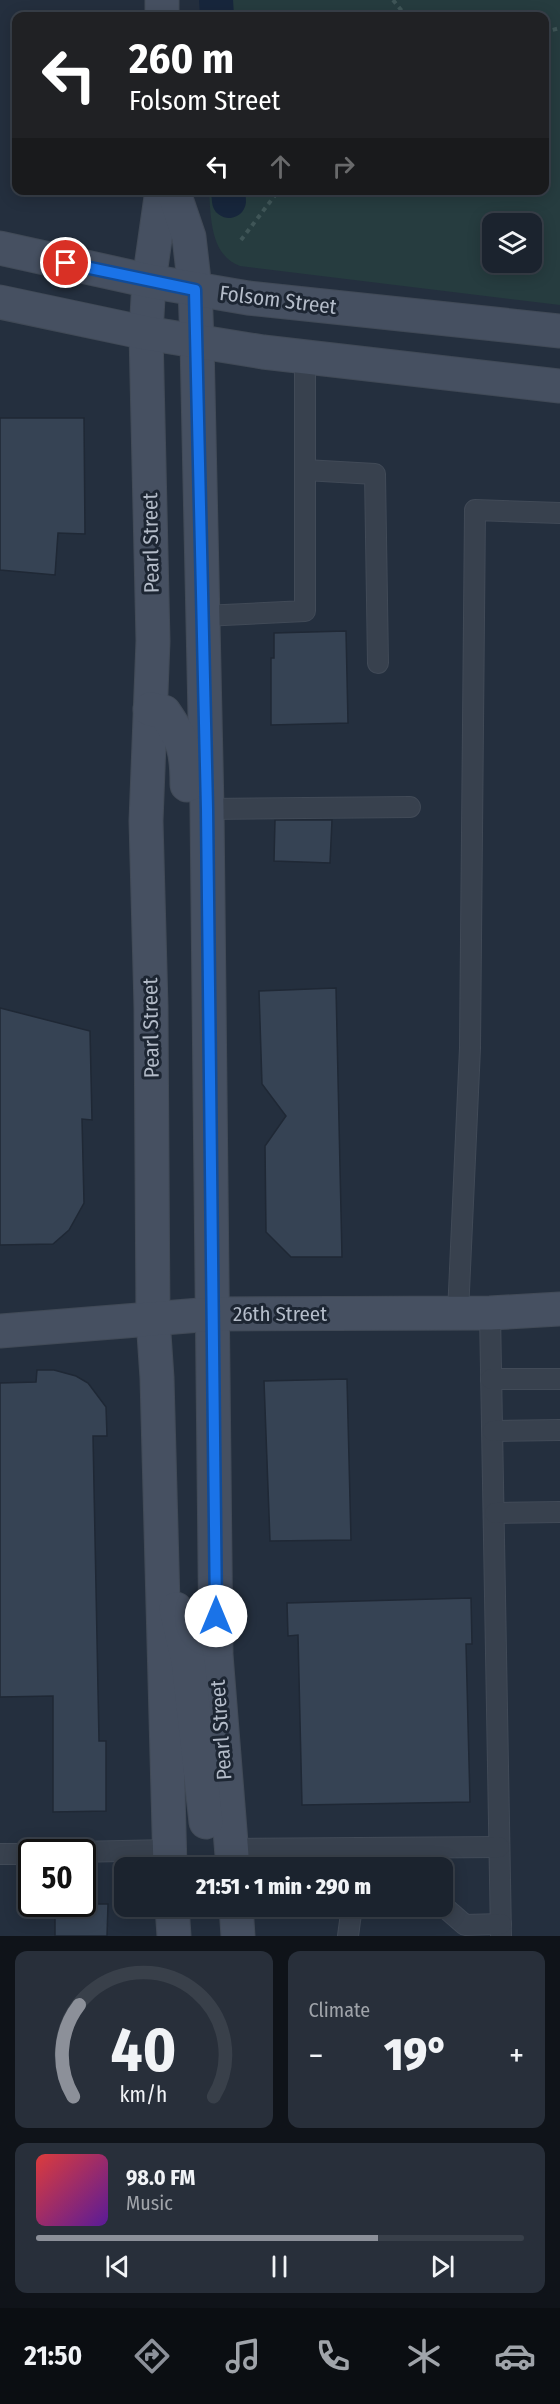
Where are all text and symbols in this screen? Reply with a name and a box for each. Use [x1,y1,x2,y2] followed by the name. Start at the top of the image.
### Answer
[129,34,234,84] text: 260 m
[30,36,108,114] icon: left
[129,85,280,117] text: Folsom Street
[201,150,234,183] icon: left
[264,150,297,183] icon: ahead
[327,150,360,183] icon: right
[482,213,542,273] map controls
[482,213,542,273] button: layers
[40,237,91,288] pin
[49,246,82,279] icon: arrive
[218,280,338,320] street label: Folsom Street
[137,493,165,593] street label: Pearl Street
[137,978,165,1078] street label: Pearl Street
[233,1301,327,1327] street label: 26th Street
[184,1584,248,1648] position arrow
[205,1679,237,1781] street label: Pearl Street
[18,1839,96,1917] speed limit sign: 50
[196,1873,371,1900] text: 21:51 · 1 min · 290 m
[309,1998,370,2022] text: Climate
[111,2013,177,2088] text: 40
[384,2028,448,2082] text: 19°
[309,2036,323,2076] text: −
[509,2036,524,2076] text: +
[120,2082,168,2108] text: km/h
[126,2164,195,2191] text: 98.0 FM
[126,2191,173,2215] text: Music
[101,2250,134,2283] icon: previous
[263,2250,296,2283] icon: pause
[426,2250,459,2283] icon: next
[131,2335,173,2377] icon: directions
[222,2335,264,2377] icon: music
[312,2335,354,2377] icon: phone
[403,2335,445,2377] icon: climate
[494,2335,536,2377] icon: car
[24,2340,82,2372] text: 21:50

